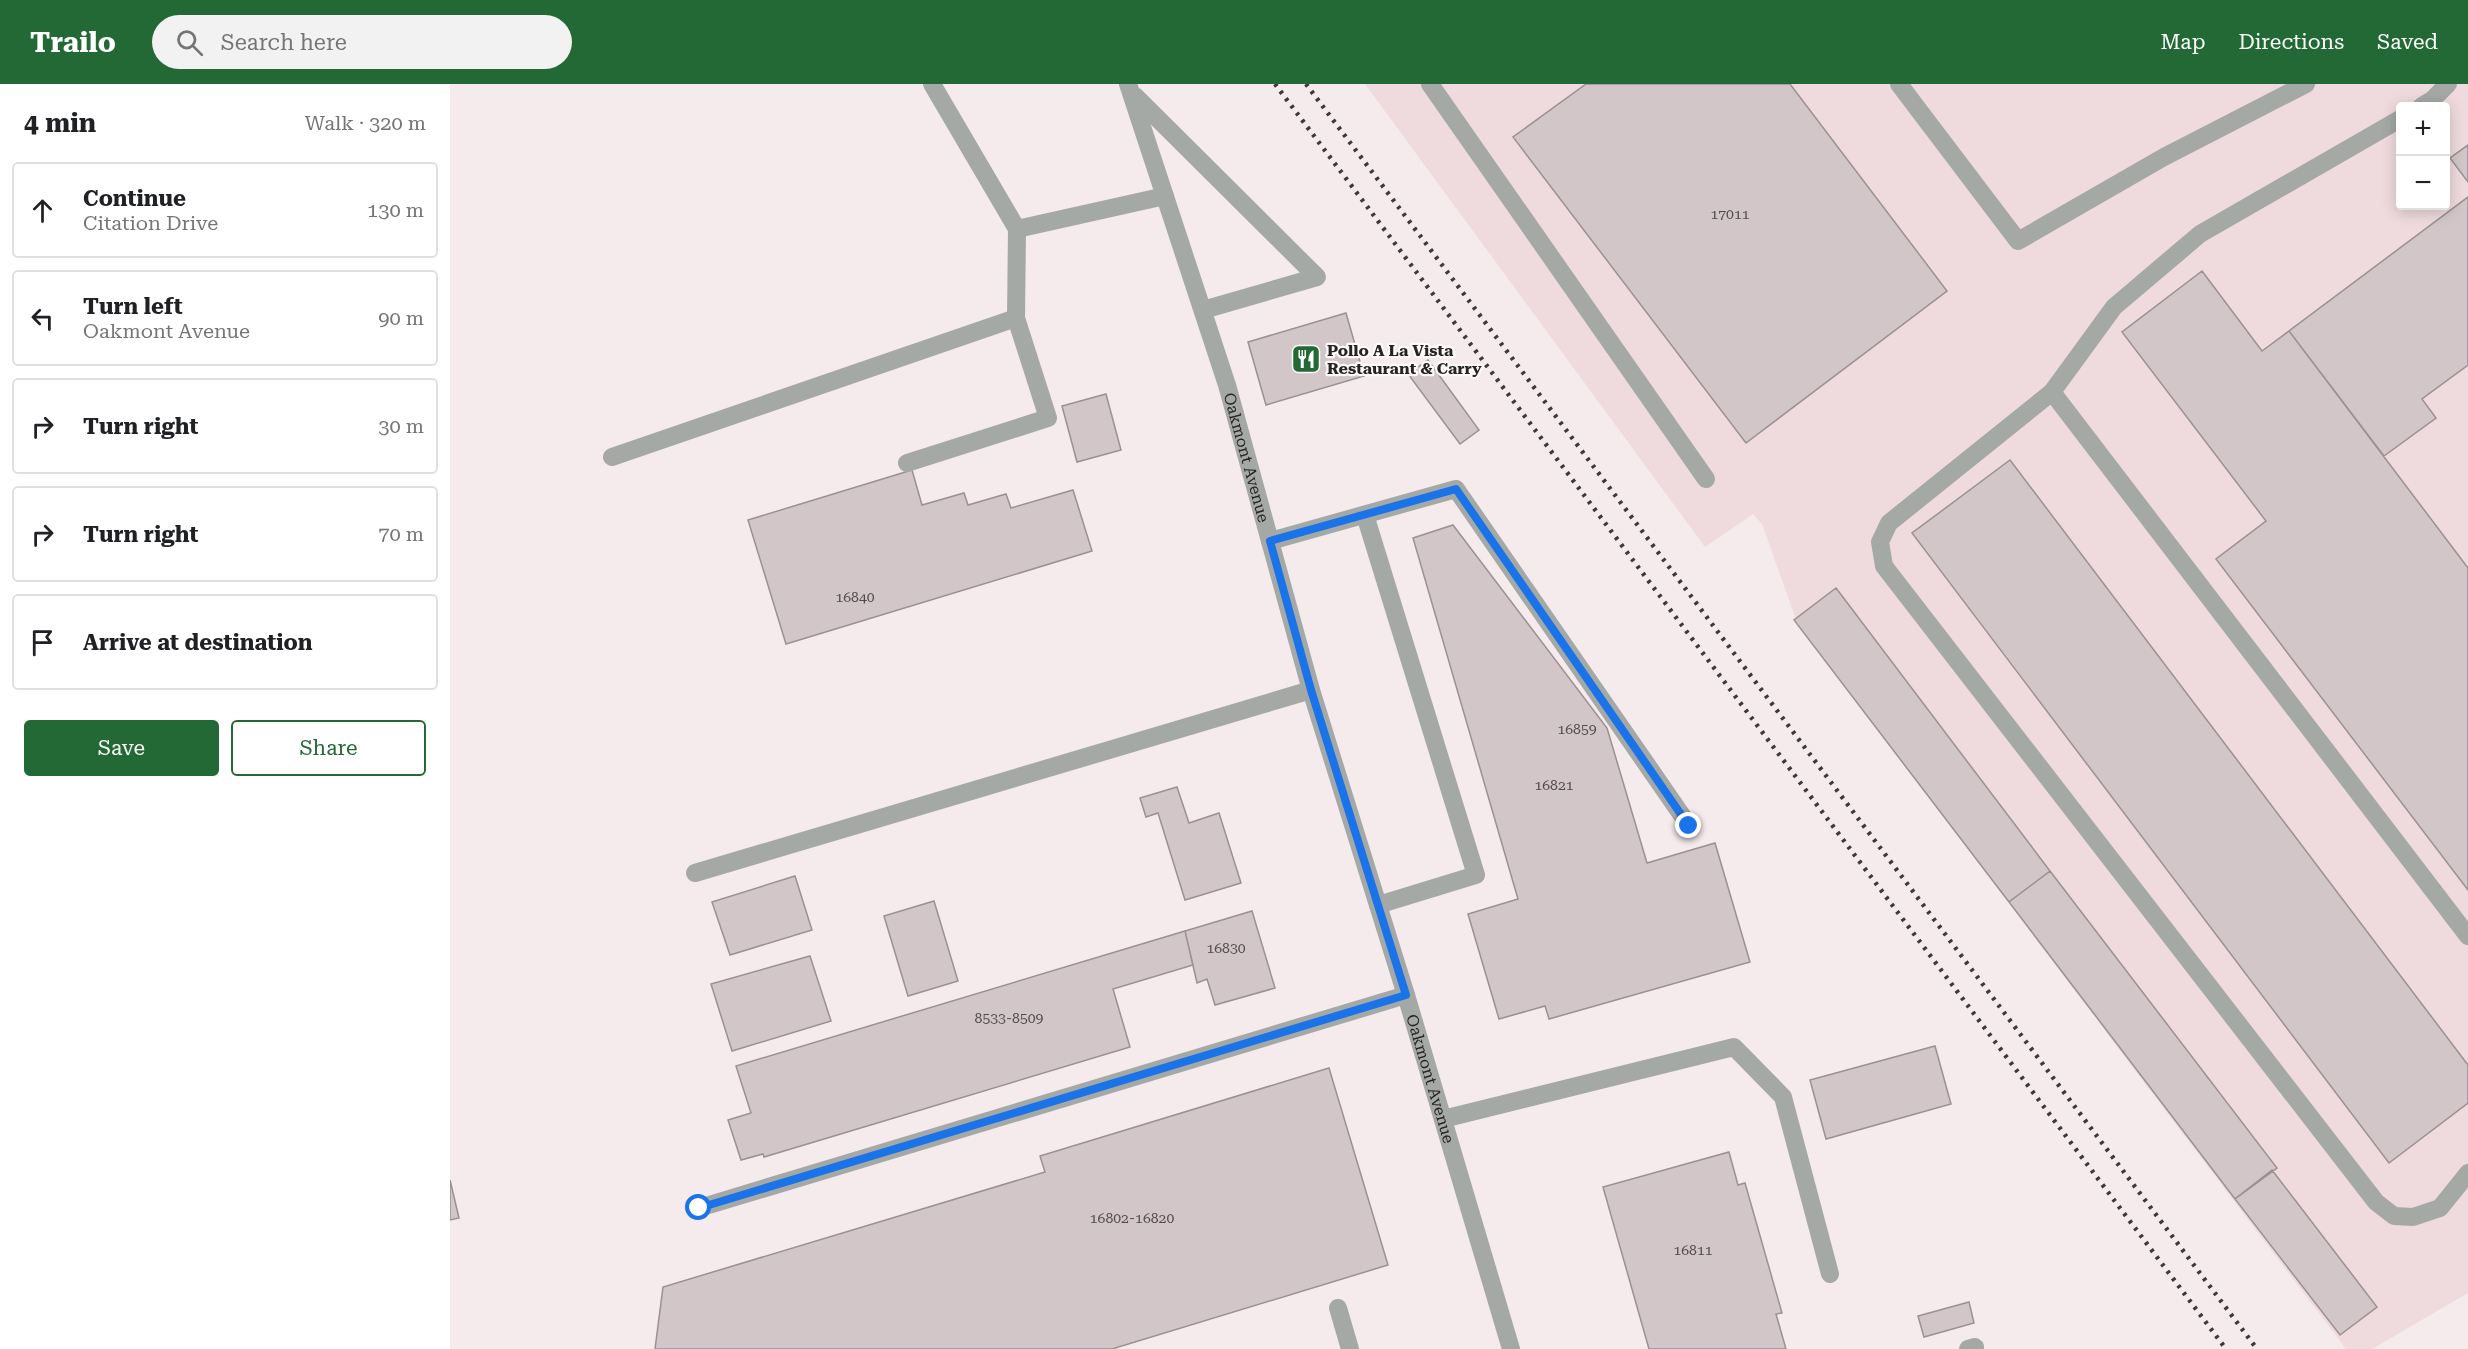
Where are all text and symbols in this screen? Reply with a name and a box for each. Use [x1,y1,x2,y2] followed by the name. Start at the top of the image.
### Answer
[152,15,572,69] search box
[30,26,116,59] text: Trailo
[173,26,206,59] icon: search
[221,30,347,55] text: Search here
[2161,30,2205,54] text: Map
[2238,30,2344,54] text: Directions
[2377,30,2438,54] text: Saved
[2396,102,2450,210] map controls
[2396,102,2450,156] button: +
[24,108,96,138] text: 4 min
[305,111,426,135] text: Walk · 320 m
[2396,156,2450,210] button: −
[83,186,186,211] text: Continue
[26,194,59,227] icon: ahead
[367,198,424,222] text: 130 m
[1710,206,1750,222] house number: 17011
[83,211,218,235] text: Citation Drive
[83,294,183,319] text: Turn left
[26,302,59,335] icon: left
[378,306,424,330] text: 90 m
[83,319,250,343] text: Oakmont Avenue
[1327,341,1482,378] place label: Pollo A La Vista Restaurant & Carry
[1290,343,1322,375] restaurant icon: Pollo A La Vista Restaurant & Carry
[1220,390,1274,525] street label: Oakmont Avenue
[26,410,59,443] icon: right
[83,414,198,439] text: Turn right
[378,414,424,438] text: 30 m
[26,518,59,551] icon: right
[83,522,198,547] text: Turn right
[378,522,424,546] text: 70 m
[835,589,875,605] house number: 16840
[26,626,59,659] icon: arrive
[83,630,312,655] text: Arrive at destination
[24,720,219,776] button: Save
[231,720,426,776] button: Share
[1557,721,1597,737] house number: 16859
[1534,777,1574,793] house number: 16821
[1675,812,1701,838] route end
[1206,940,1246,956] house number: 16830
[975,1010,1044,1026] house number: 8533-8509
[1403,1012,1459,1146] street label: Oakmont Avenue
[685,1194,711,1220] route start
[1090,1210,1174,1226] house number: 16802-16820
[1673,1242,1713,1258] house number: 16811

